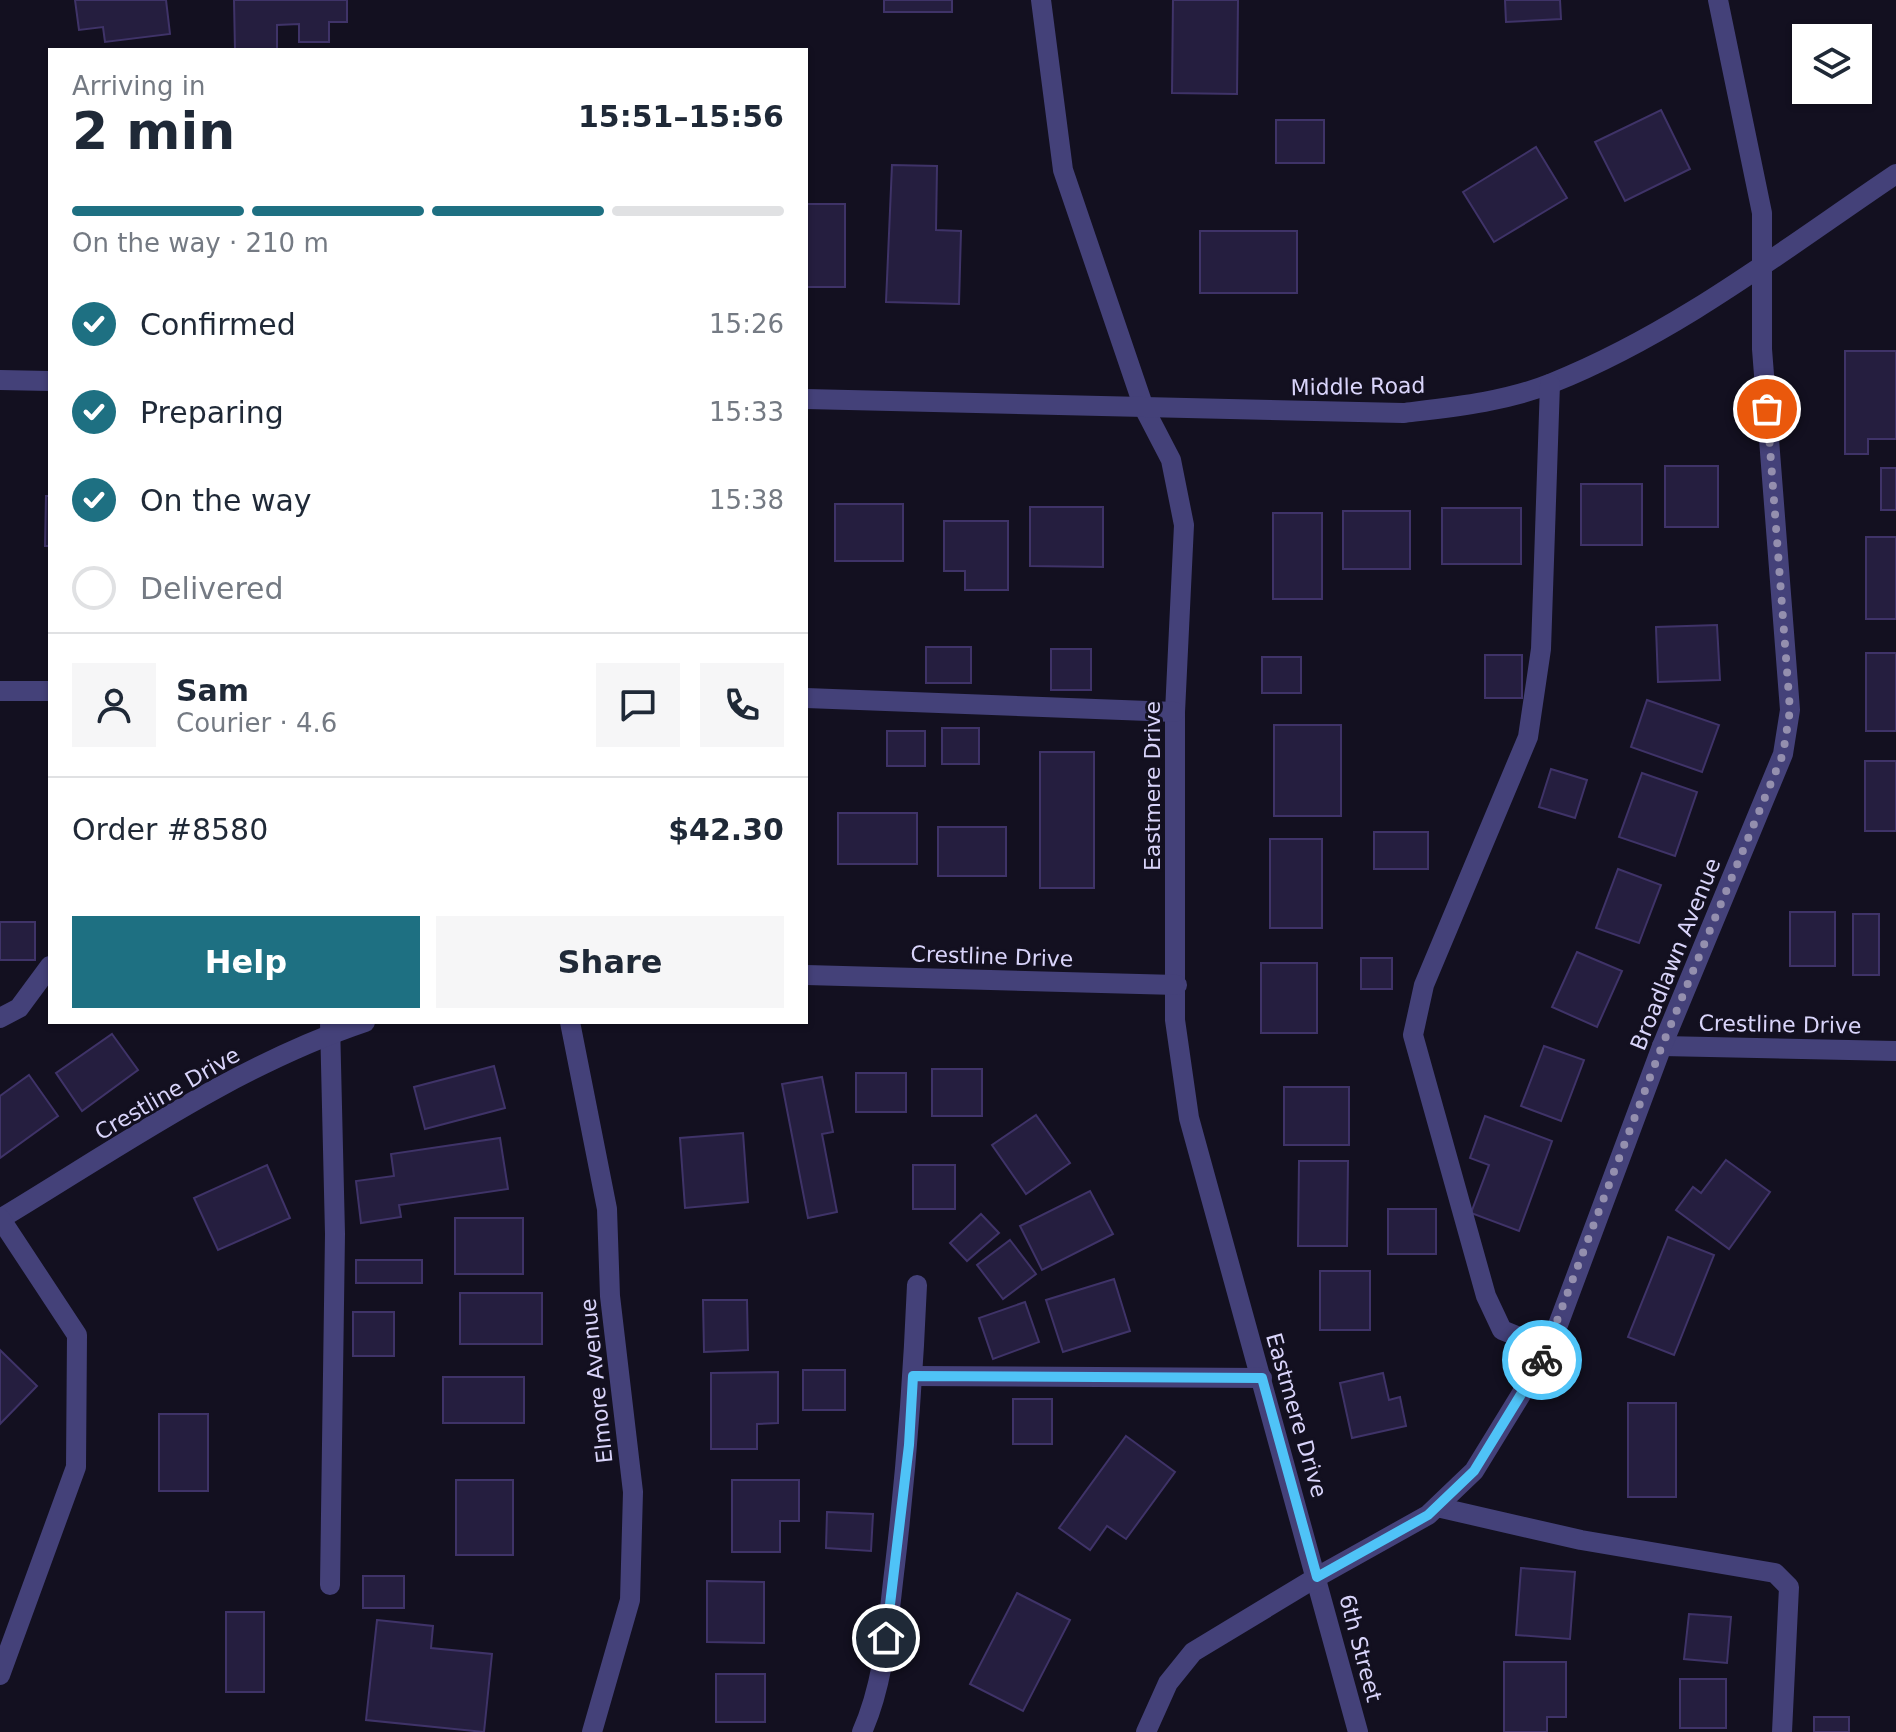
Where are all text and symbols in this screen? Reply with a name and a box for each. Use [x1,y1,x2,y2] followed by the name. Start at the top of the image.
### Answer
[1792,24,1872,104] map controls
[1792,24,1872,104] button: layers
[72,71,206,101] text: Arriving in
[578,99,784,134] text: 15:51–15:56
[72,101,235,161] text: 2 min
[72,228,329,258] text: On the way · 210 m
[72,302,116,346] icon: check
[140,307,296,342] text: Confirmed
[709,309,784,339] text: 15:26
[1290,373,1426,400] street label: Middle Road
[1733,375,1801,443] pin
[1745,387,1789,431] icon: bag
[72,390,116,434] icon: check
[140,395,284,430] text: Preparing
[709,397,784,427] text: 15:33
[72,478,116,522] icon: check
[140,483,312,518] text: On the way
[709,485,784,515] text: 15:38
[140,571,284,606] text: Delivered
[72,663,156,747] button: person
[596,663,680,747] button: chat
[700,663,784,747] button: phone
[176,673,249,708] text: Sam
[1140,701,1165,871] street label: Eastmere Drive
[176,708,337,738] text: Courier · 4.6
[72,812,268,847] text: Order #8580
[668,812,784,847] text: $42.30
[1626,855,1725,1054] street label: Broadlawn Avenue
[72,916,420,1008] button: Help
[436,916,784,1008] button: Share
[910,941,1074,972] street label: Crestline Drive
[1698,1011,1862,1038] street label: Crestline Drive
[90,1042,244,1145] street label: Crestline Drive
[575,1297,618,1465] street label: Elmore Avenue
[1502,1320,1582,1400] courier
[1261,1330,1332,1500] street label: Eastmere Drive
[1520,1338,1564,1382] icon: bike
[1334,1592,1387,1705] street label: 6th Street
[852,1604,920,1672] pin
[864,1616,908,1660] icon: home

